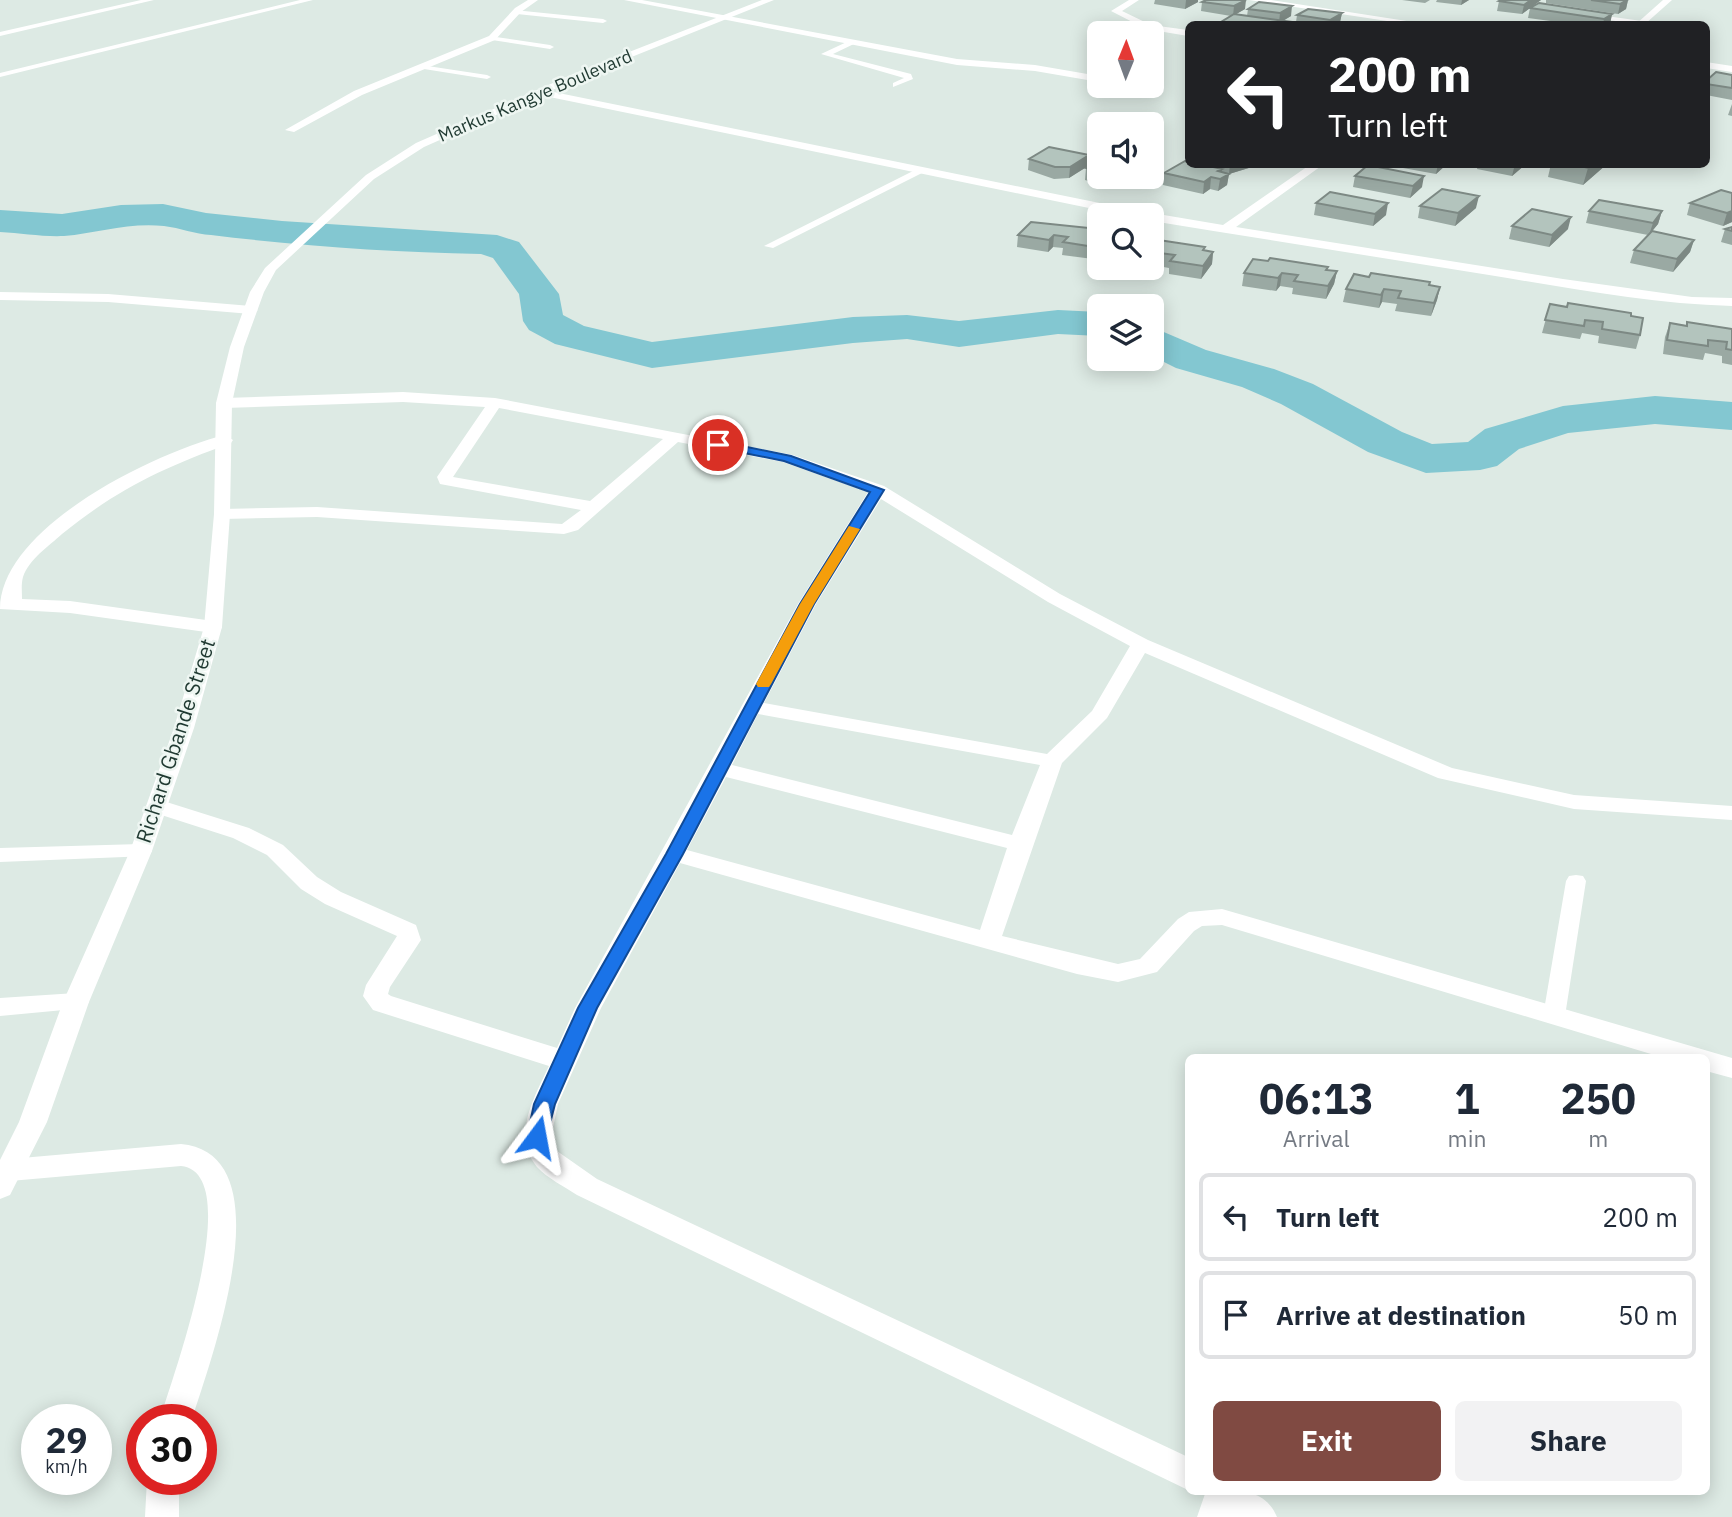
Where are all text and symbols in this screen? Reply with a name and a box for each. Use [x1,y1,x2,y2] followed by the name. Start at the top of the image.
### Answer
[1087,21,1164,98] north arrow
[1087,21,1164,371] map controls
[1328,42,1472,105] text: 200 m
[434,44,635,147] street label: Markus Kangye Boulevard
[1213,49,1304,140] icon: left
[1328,104,1448,146] text: Turn left
[1087,112,1164,189] button: sound
[1087,203,1164,280] button: search
[1087,294,1164,371] button: layers
[688,415,748,475] pin
[699,426,737,464] icon: arrive
[129,635,221,846] street label: Richard Gbande Street
[1259,1071,1374,1126] text: 06:13
[1454,1071,1480,1126] text: 1
[1560,1071,1636,1126] text: 250
[500,1100,574,1174] position arrow
[1283,1123,1350,1153] text: Arrival
[1448,1123,1486,1153] text: min
[1588,1123,1608,1153] text: m
[1217,1198,1255,1236] icon: left
[1276,1200,1379,1234] text: Turn left
[1602,1200,1678,1234] text: 200 m
[1217,1296,1255,1334] icon: arrive
[1276,1298,1526,1332] text: Arrive at destination
[1618,1298,1678,1332] text: 50 m
[1213,1401,1441,1481] button: Exit
[1455,1401,1682,1481] button: Share
[126,1404,217,1495] speed limit sign: 30
[45,1417,88,1463] text: 29
[45,1455,88,1478] text: km/h

